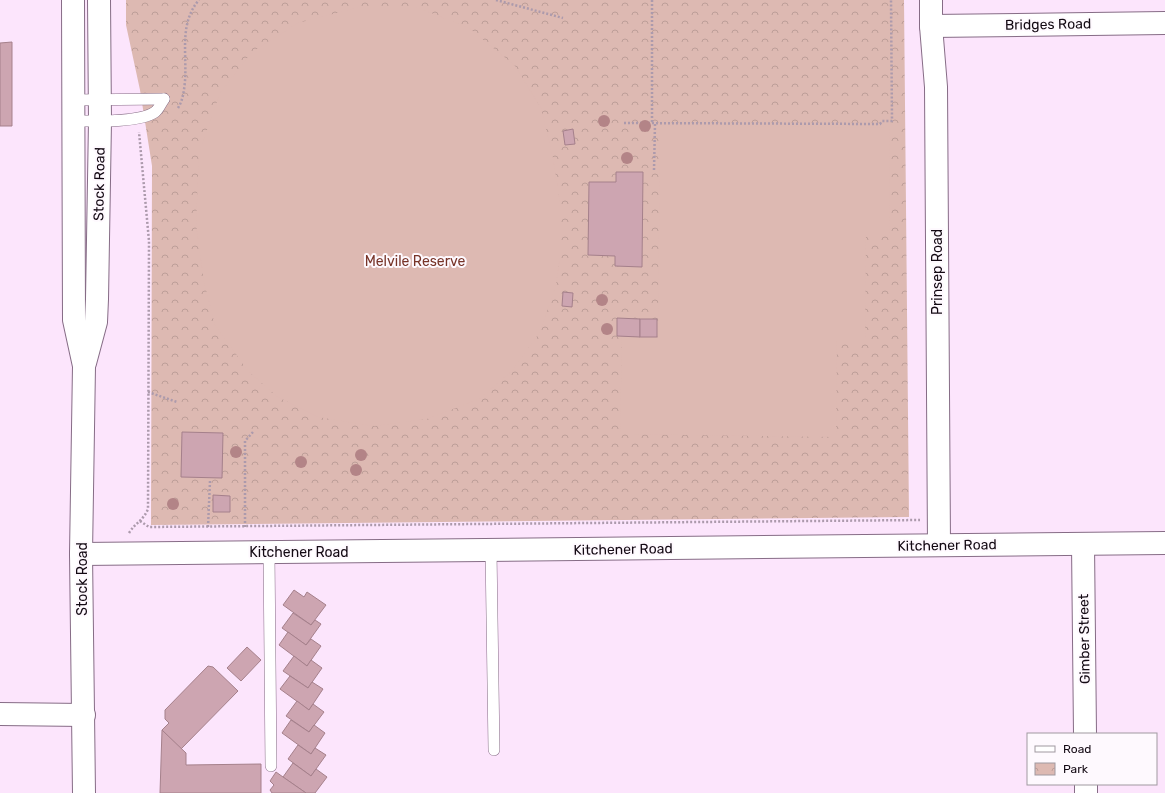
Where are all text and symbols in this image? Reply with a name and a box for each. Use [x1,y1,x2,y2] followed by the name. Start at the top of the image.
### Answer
[1005,15,1091,34] street label: Bridges Road
[90,147,109,221] street label: Stock Road
[929,229,946,315] street label: Prinsep Road
[365,253,466,270] park label: Melvile Reserve
[897,536,997,555] street label: Kitchener Road
[573,540,673,559] street label: Kitchener Road
[74,542,91,616] street label: Stock Road
[249,544,349,561] street label: Kitchener Road
[1075,593,1094,684] street label: Gimber Street
[1027,733,1157,785] legend
[1063,742,1091,756] text: Road
[1063,762,1089,776] text: Park

